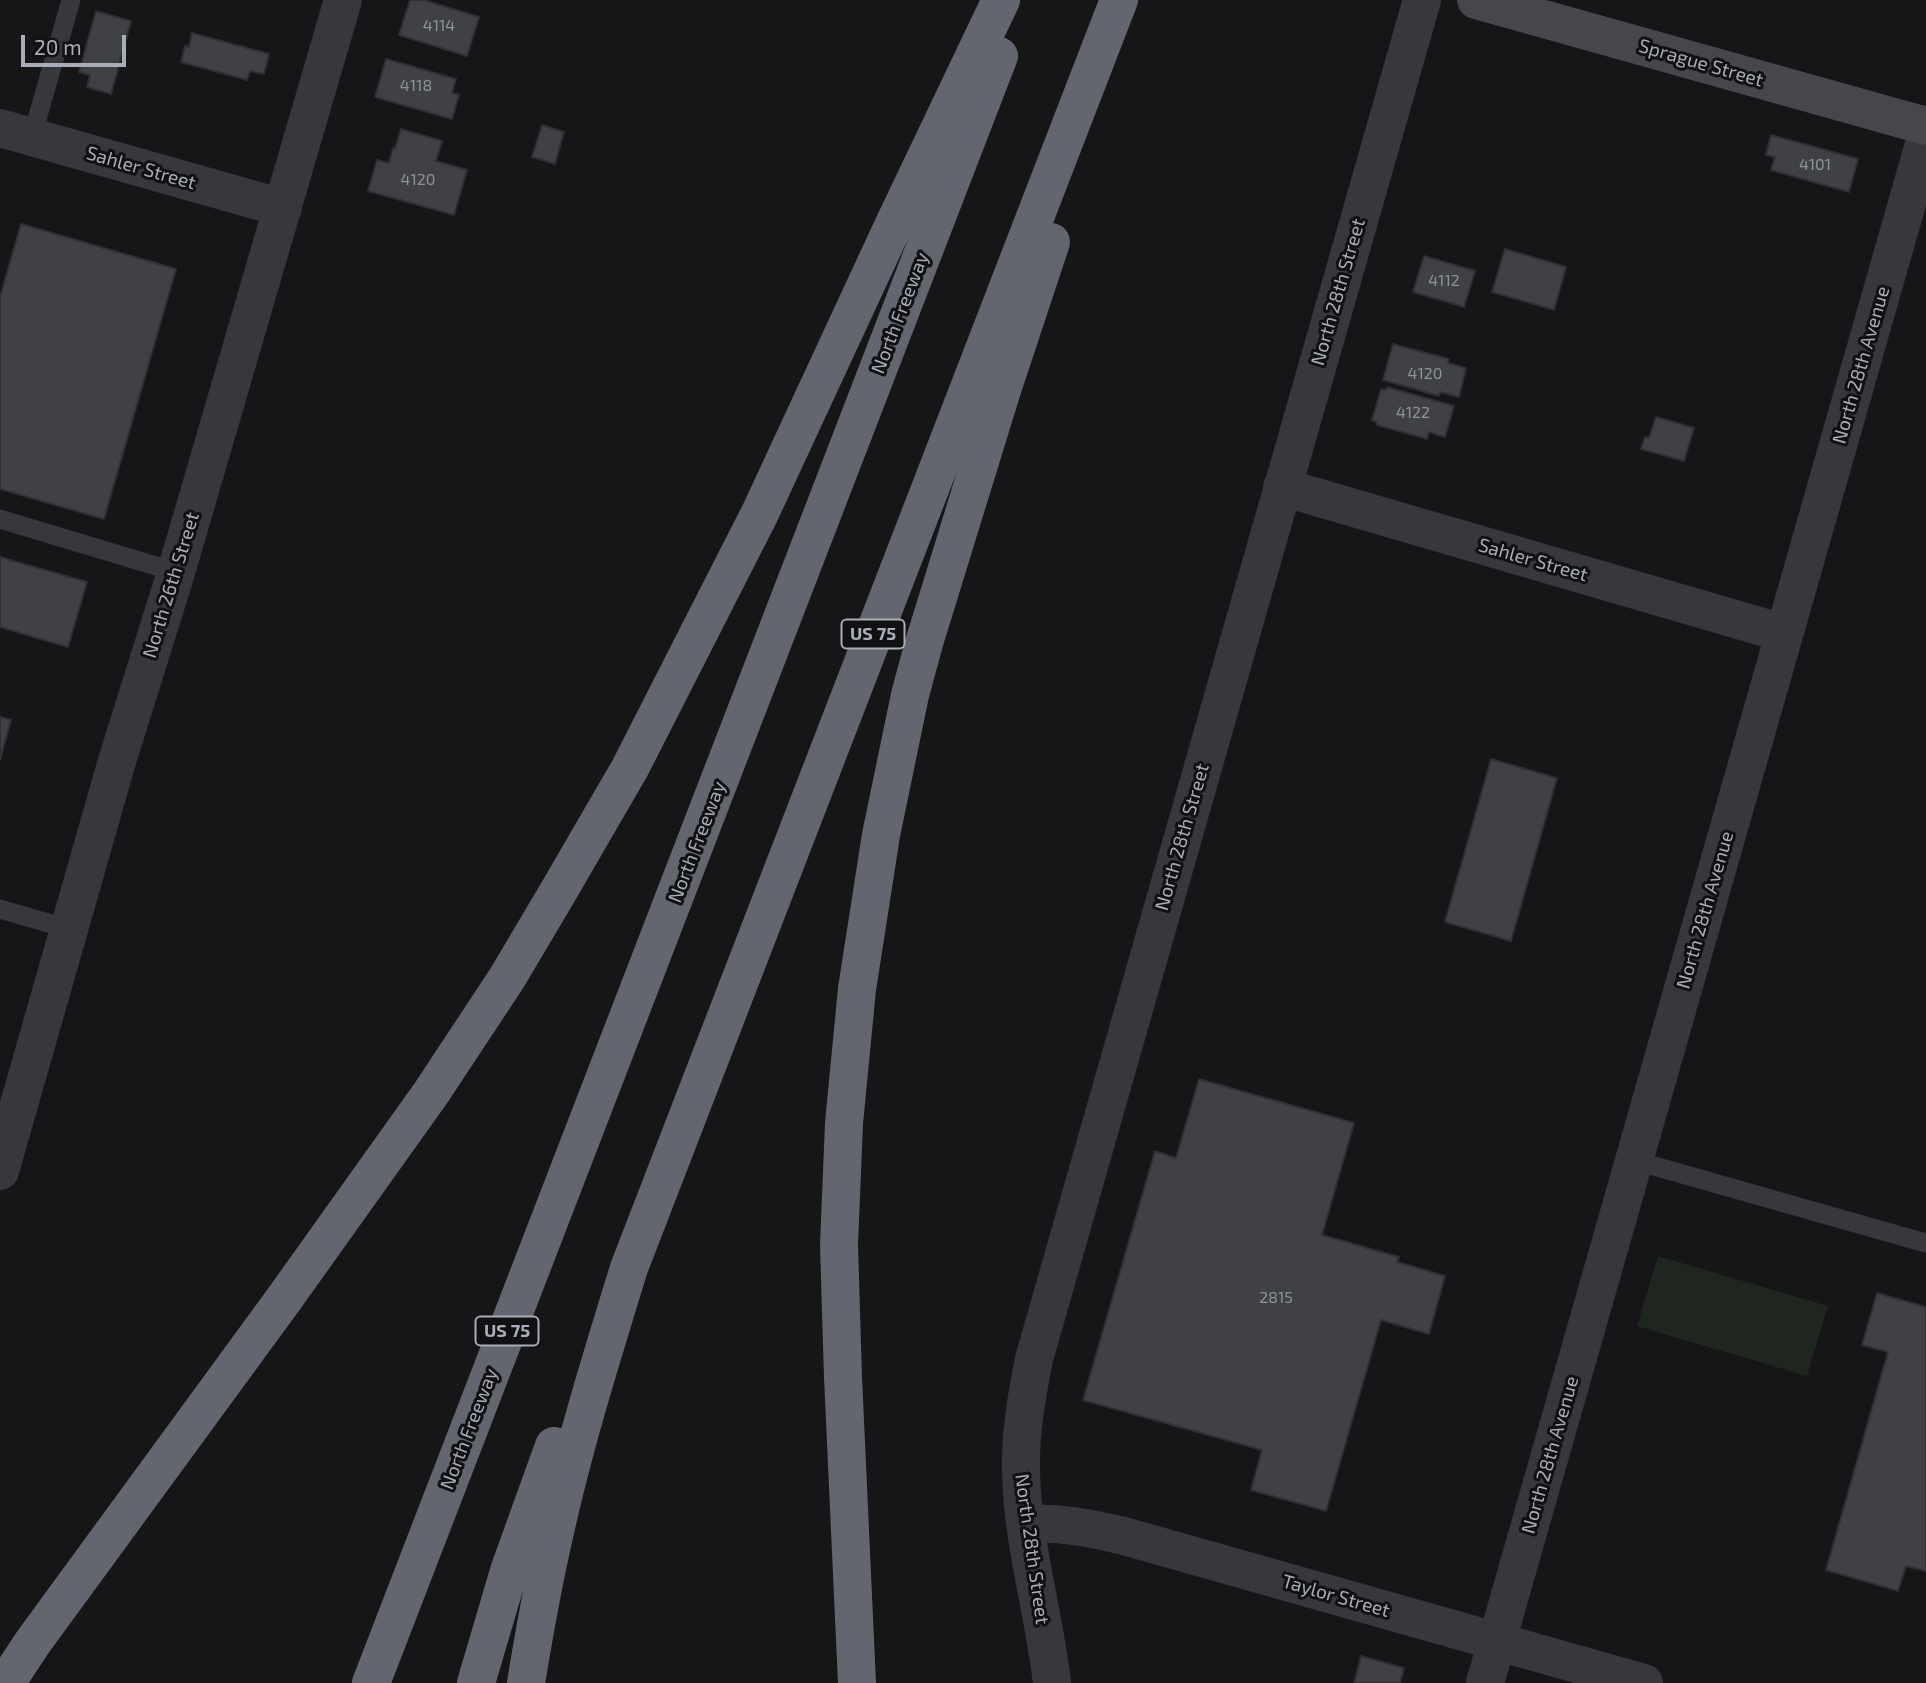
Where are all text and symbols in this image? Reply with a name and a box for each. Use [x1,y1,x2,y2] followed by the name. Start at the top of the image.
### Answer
[423,16,455,36] house number: 4114
[24,21,130,65] scale bar
[34,34,82,59] text: 20 m
[1636,34,1766,92] street label: Sprague Street
[400,76,432,96] house number: 4118
[84,142,198,194] street label: Sahler Street
[1799,155,1831,175] house number: 4101
[401,170,435,190] house number: 4120
[1306,216,1370,368] street label: North 28th Street
[866,249,934,377] street label: North Freeway
[1428,271,1460,291] house number: 4112
[1828,284,1894,446] street label: North 28th Avenue
[1408,364,1442,384] house number: 4120
[1396,403,1430,423] house number: 4122
[138,509,204,661] street label: North 26th Street
[1476,534,1590,586] street label: Sahler Street
[842,620,904,648] road number: US 75
[1150,761,1214,913] street label: North 28th Street
[663,778,731,906] street label: North Freeway
[1672,829,1738,991] street label: North 28th Avenue
[1259,1288,1293,1308] house number: 2815
[476,1316,538,1346] road number: US 75
[435,1365,503,1493] street label: North Freeway
[1517,1374,1583,1536] street label: North 28th Avenue
[1010,1472,1054,1626] street label: North 28th Street
[1280,1570,1392,1622] street label: Taylor Street

